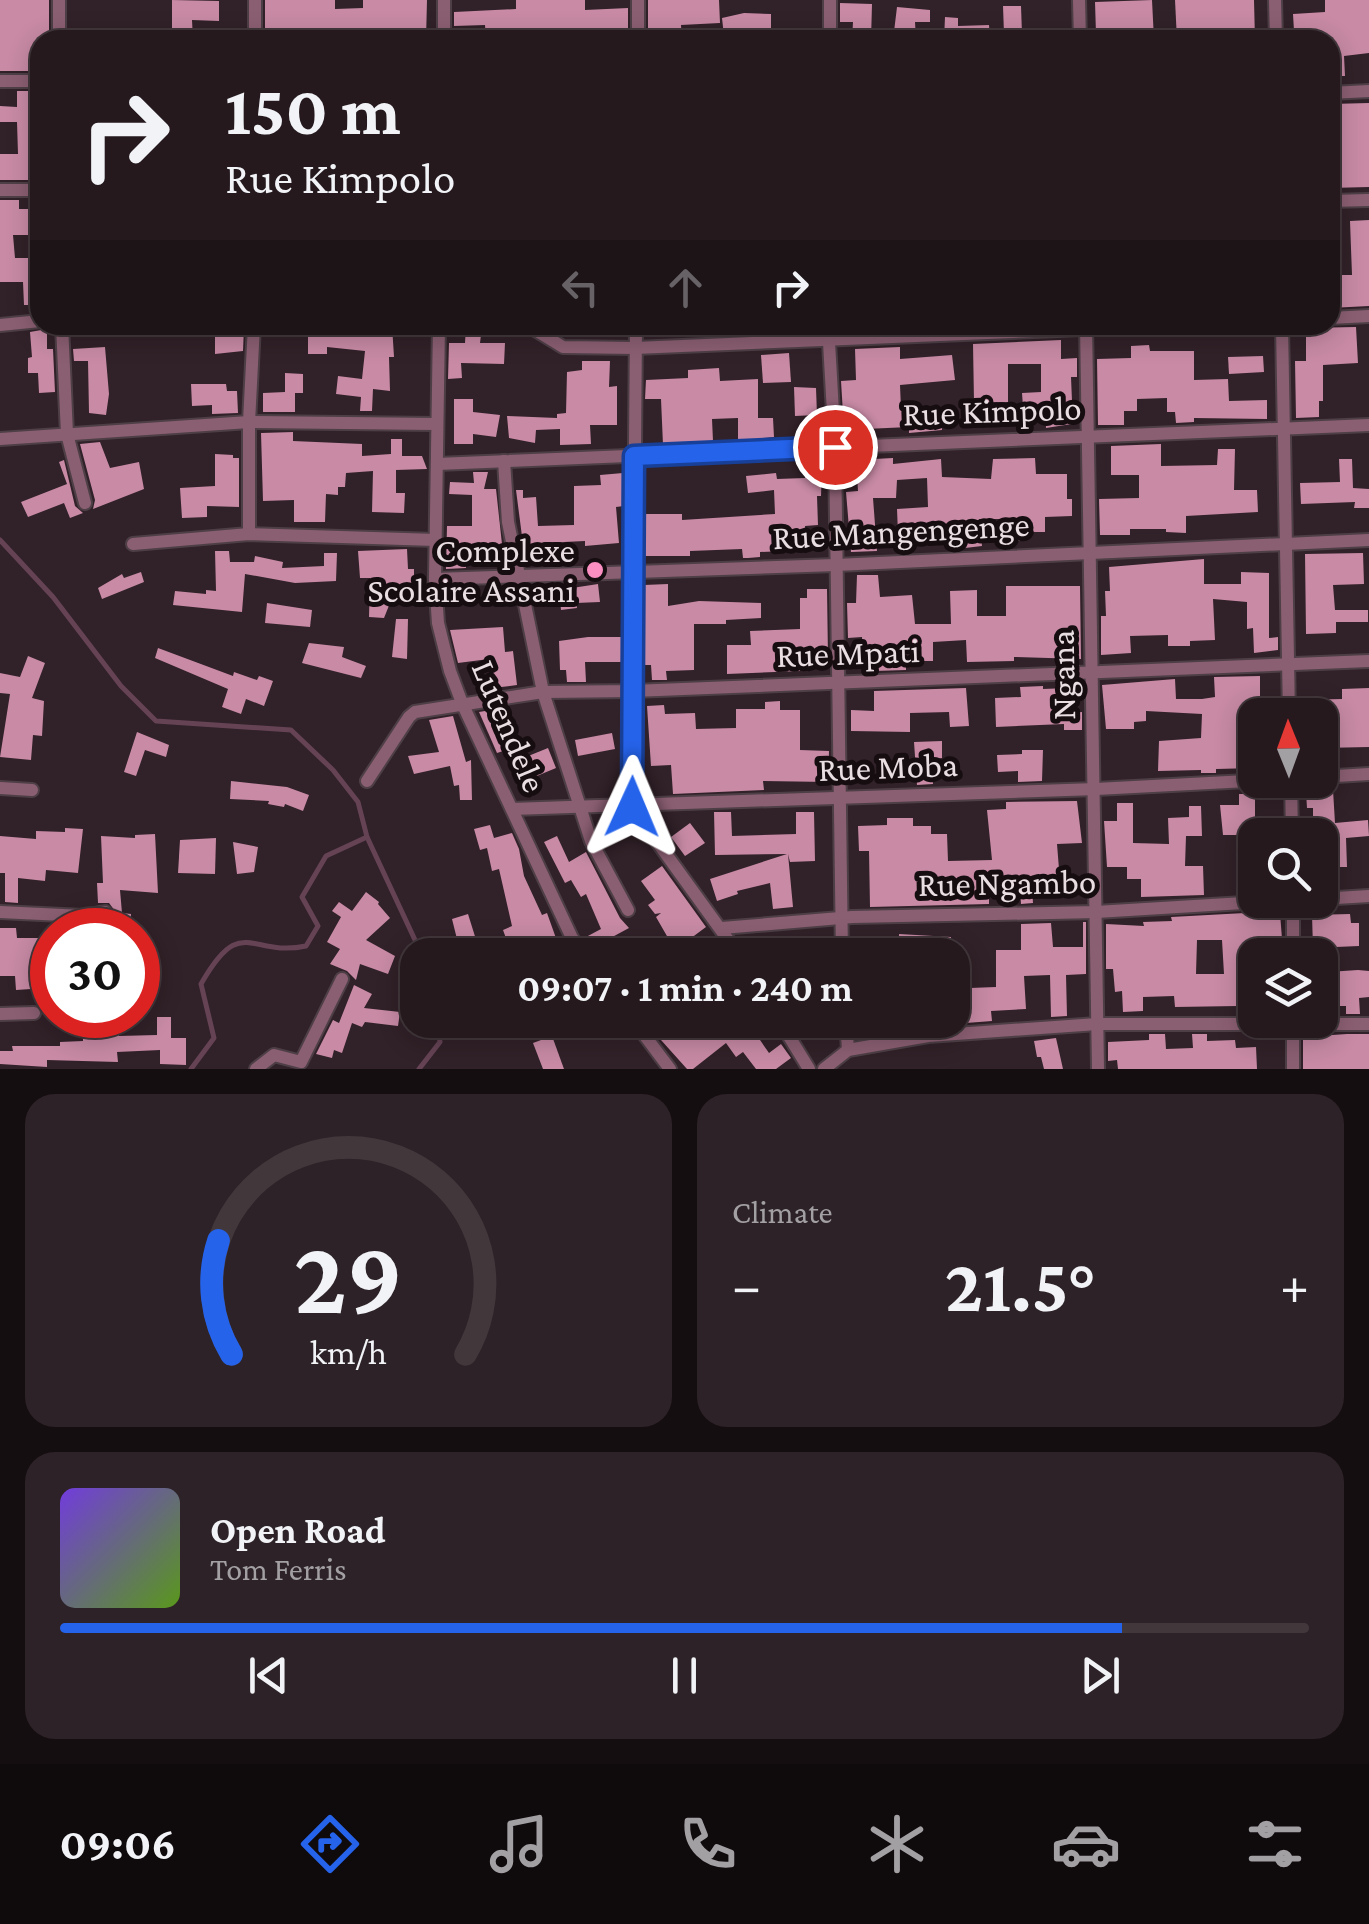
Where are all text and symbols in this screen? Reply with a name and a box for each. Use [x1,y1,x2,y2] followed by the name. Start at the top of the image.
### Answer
[60,70,190,200] icon: right
[225,71,401,149] text: 150 m
[225,153,455,203] text: Rue Kimpolo
[553,260,608,315] icon: left
[658,260,713,315] icon: ahead
[763,260,818,315] icon: right
[902,388,1082,434] street label: Rue Kimpolo
[793,405,878,490] pin
[808,420,863,475] icon: arrive
[771,505,1031,557] street label: Rue Mangengenge
[367,531,575,610] place label: Complexe Scolaire Assani
[584,559,606,581] marker: Complexe Scolaire Assani
[1043,629,1083,721] street label: Ngana
[775,631,921,675] street label: Rue Mpati
[464,654,554,798] street label: Lutendele
[1238,698,1338,798] north arrow
[1238,698,1338,1038] map controls
[817,745,959,789] street label: Rue Moba
[580,755,684,859] position arrow
[1238,818,1338,918] button: search
[917,862,1097,904] street label: Rue Ngambo
[30,908,160,1038] speed limit sign: 30
[1238,938,1338,1038] button: layers
[517,967,853,1009] text: 09:07 · 1 min · 240 m
[732,1194,833,1230] text: Climate
[294,1219,403,1334] text: 29
[945,1244,1096,1327] text: 21.5°
[732,1255,761,1316] text: −
[1280,1255,1309,1316] text: +
[310,1332,387,1372] text: km/h
[210,1509,386,1551] text: Open Road
[210,1551,347,1587] text: Tom Ferris
[241,1648,296,1703] icon: previous
[657,1648,712,1703] icon: pause
[1073,1648,1128,1703] icon: next
[295,1809,365,1879] icon: directions
[484,1809,554,1879] icon: music
[673,1809,743,1879] icon: phone
[862,1809,932,1879] icon: climate
[1051,1809,1121,1879] icon: car
[1240,1809,1310,1879] icon: filters
[59,1819,176,1869] text: 09:06

